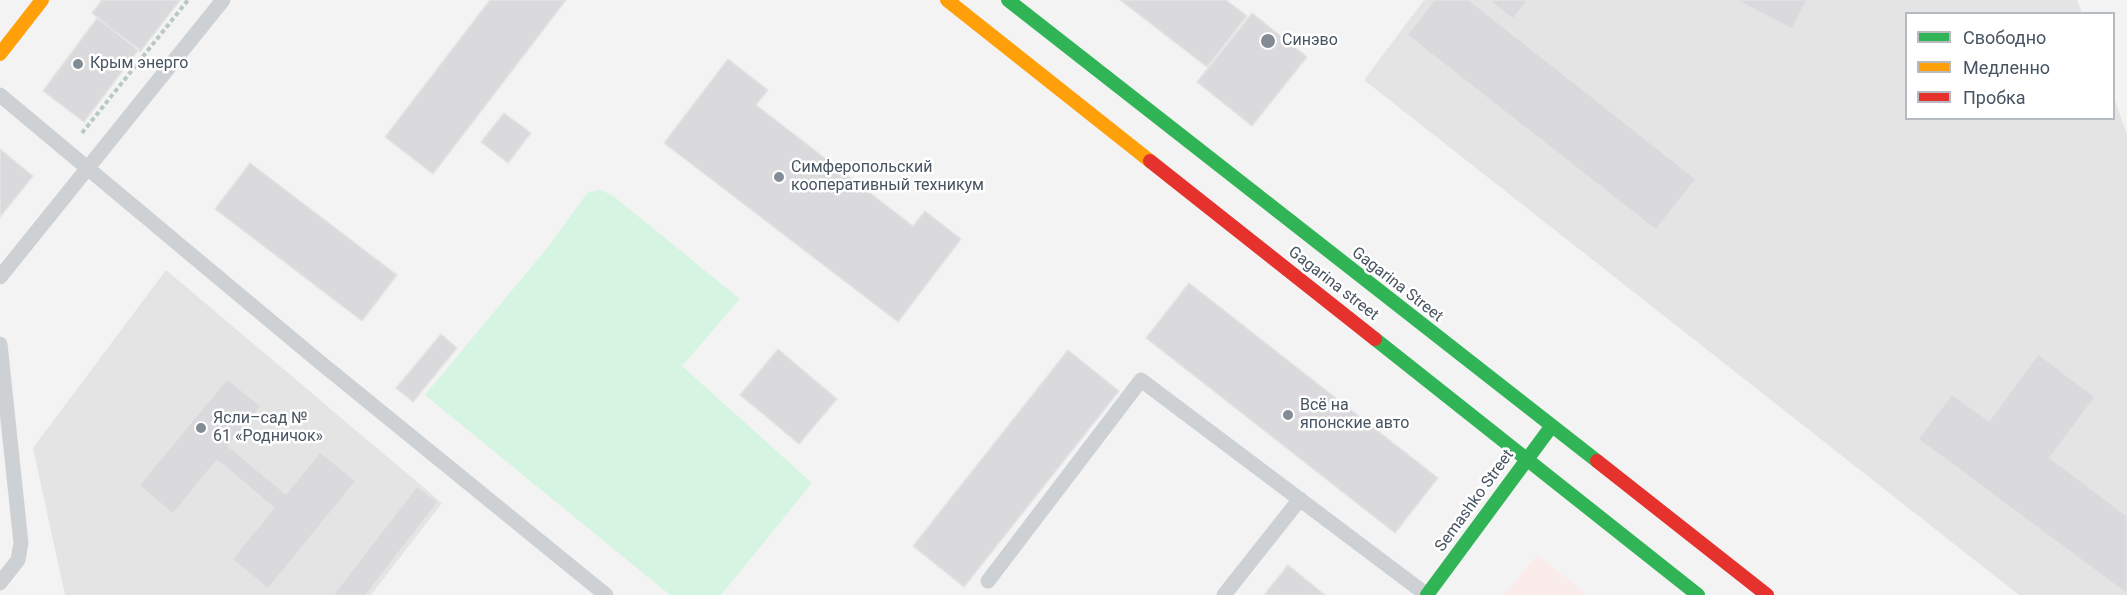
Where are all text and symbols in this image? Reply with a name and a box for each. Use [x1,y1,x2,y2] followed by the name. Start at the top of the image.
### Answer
[1905,12,2115,120] legend
[1963,27,2046,48] text: Свободно
[1282,31,1338,51] place label: Синэво
[1259,32,1277,50] marker: Синэво
[90,54,188,74] place label: Крым энерго
[71,57,85,71] marker: Крым энерго
[1963,57,2050,78] text: Медленно
[1963,87,2026,108] text: Пробка
[791,158,984,196] place label: Симферопольский кооперативный техникум
[772,170,786,184] marker: Симферопольский кооперативный техникум
[1284,243,1382,325] street label: Gagarina street
[1348,243,1446,327] street label: Gagarina Street
[1300,396,1409,434] place label: Всё на японские авто
[1281,408,1295,422] marker: Всё на японские авто
[213,409,323,447] place label: Ясли–сад № 61 «Родничок»
[194,421,208,435] marker: Ясли–сад № 61 «Родничок»
[1432,446,1518,556] street label: Semashko Street

